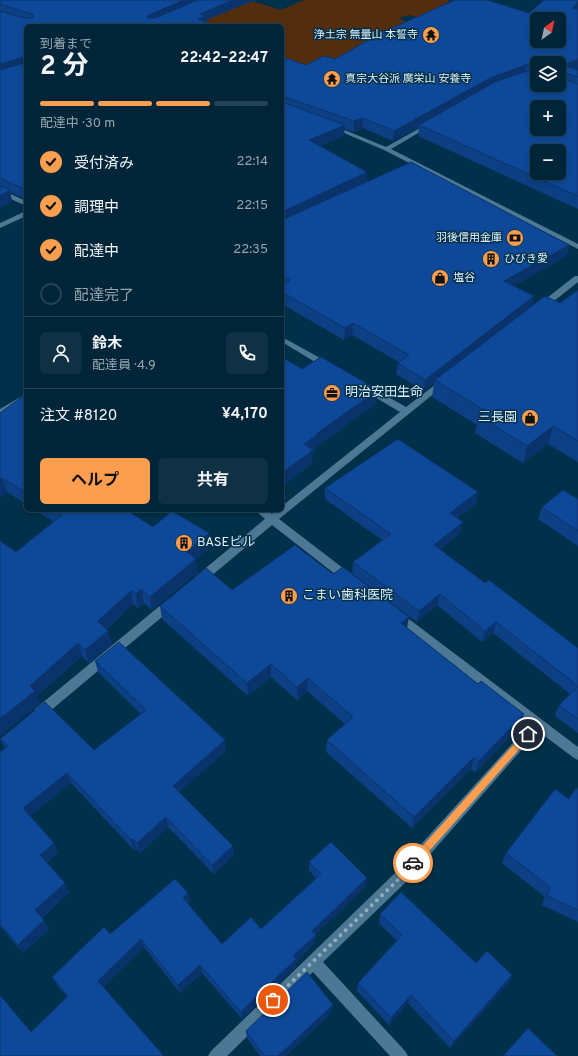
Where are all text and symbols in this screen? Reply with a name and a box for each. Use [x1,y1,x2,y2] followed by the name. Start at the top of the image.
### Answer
[530,12,566,48] north arrow
[530,12,566,180] map controls
[421,25,441,45] temple icon: 浄土宗 無量山 本誓寺
[314,28,418,42] place label: 浄土宗 無量山 本誓寺
[40,37,92,53] text: 到着まで
[180,49,268,68] text: 22:42–22:47
[40,51,88,84] text: 2 分
[530,56,566,92] button: layers
[322,69,342,89] temple icon: 真宗大谷派 廣栄山 安養寺
[345,72,471,86] place label: 真宗大谷派 廣栄山 安養寺
[530,100,566,136] button: +
[40,116,115,132] text: 配達中 · 30 m
[530,144,566,180] button: −
[40,151,62,173] icon: check
[237,154,268,170] text: 22:14
[74,155,134,174] text: 受付済み
[40,195,62,217] icon: check
[236,198,268,214] text: 22:15
[74,199,119,218] text: 調理中
[505,228,525,248] bank icon: 羽後信用金庫
[436,231,502,245] place label: 羽後信用金庫
[40,239,62,261] icon: check
[233,242,268,258] text: 22:35
[74,243,119,262] text: 配達中
[481,249,501,269] building icon: ひびき愛
[504,252,548,266] place label: ひびき愛
[430,268,450,288] shop icon: 塩谷
[453,271,475,285] place label: 塩谷
[74,287,134,306] text: 配達完了
[40,332,82,374] button: person
[226,332,268,374] button: phone
[92,335,122,354] text: 鈴木
[92,358,156,374] text: 配達員 · 4.9
[322,383,342,403] office icon: 明治安田生命
[345,384,423,401] place label: 明治安田生命
[222,405,268,424] text: ¥4,170
[40,407,117,426] text: 注文 #8120
[520,408,540,428] shop icon: 三長園
[478,410,517,426] place label: 三長園
[40,458,150,504] button: ヘルプ
[158,458,268,504] button: 共有
[174,533,194,553] building icon: BASEビル
[197,535,255,551] place label: BASEビル
[279,586,299,606] building icon: こまい歯科医院
[302,588,393,604] place label: こまい歯科医院
[511,717,545,751] pin
[517,723,539,745] icon: home
[393,843,433,883] courier
[402,852,424,874] icon: car
[256,983,290,1017] pin
[262,989,284,1011] icon: bag

